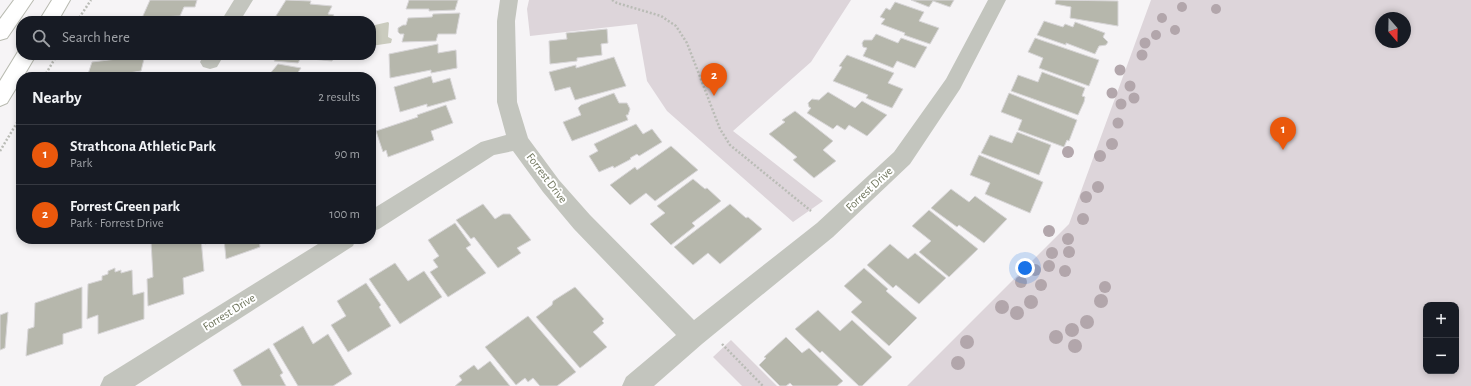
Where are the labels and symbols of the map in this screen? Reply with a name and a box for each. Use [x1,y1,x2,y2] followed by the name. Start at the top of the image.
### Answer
[1375,12,1411,48] north arrow
[701,63,727,96] pin: 2
[1270,117,1296,150] pin: 1
[524,151,570,205] street label: Forrest Drive
[843,164,895,214] street label: Forrest Drive
[1015,258,1035,278] your location
[201,291,257,333] street label: Forrest Drive

